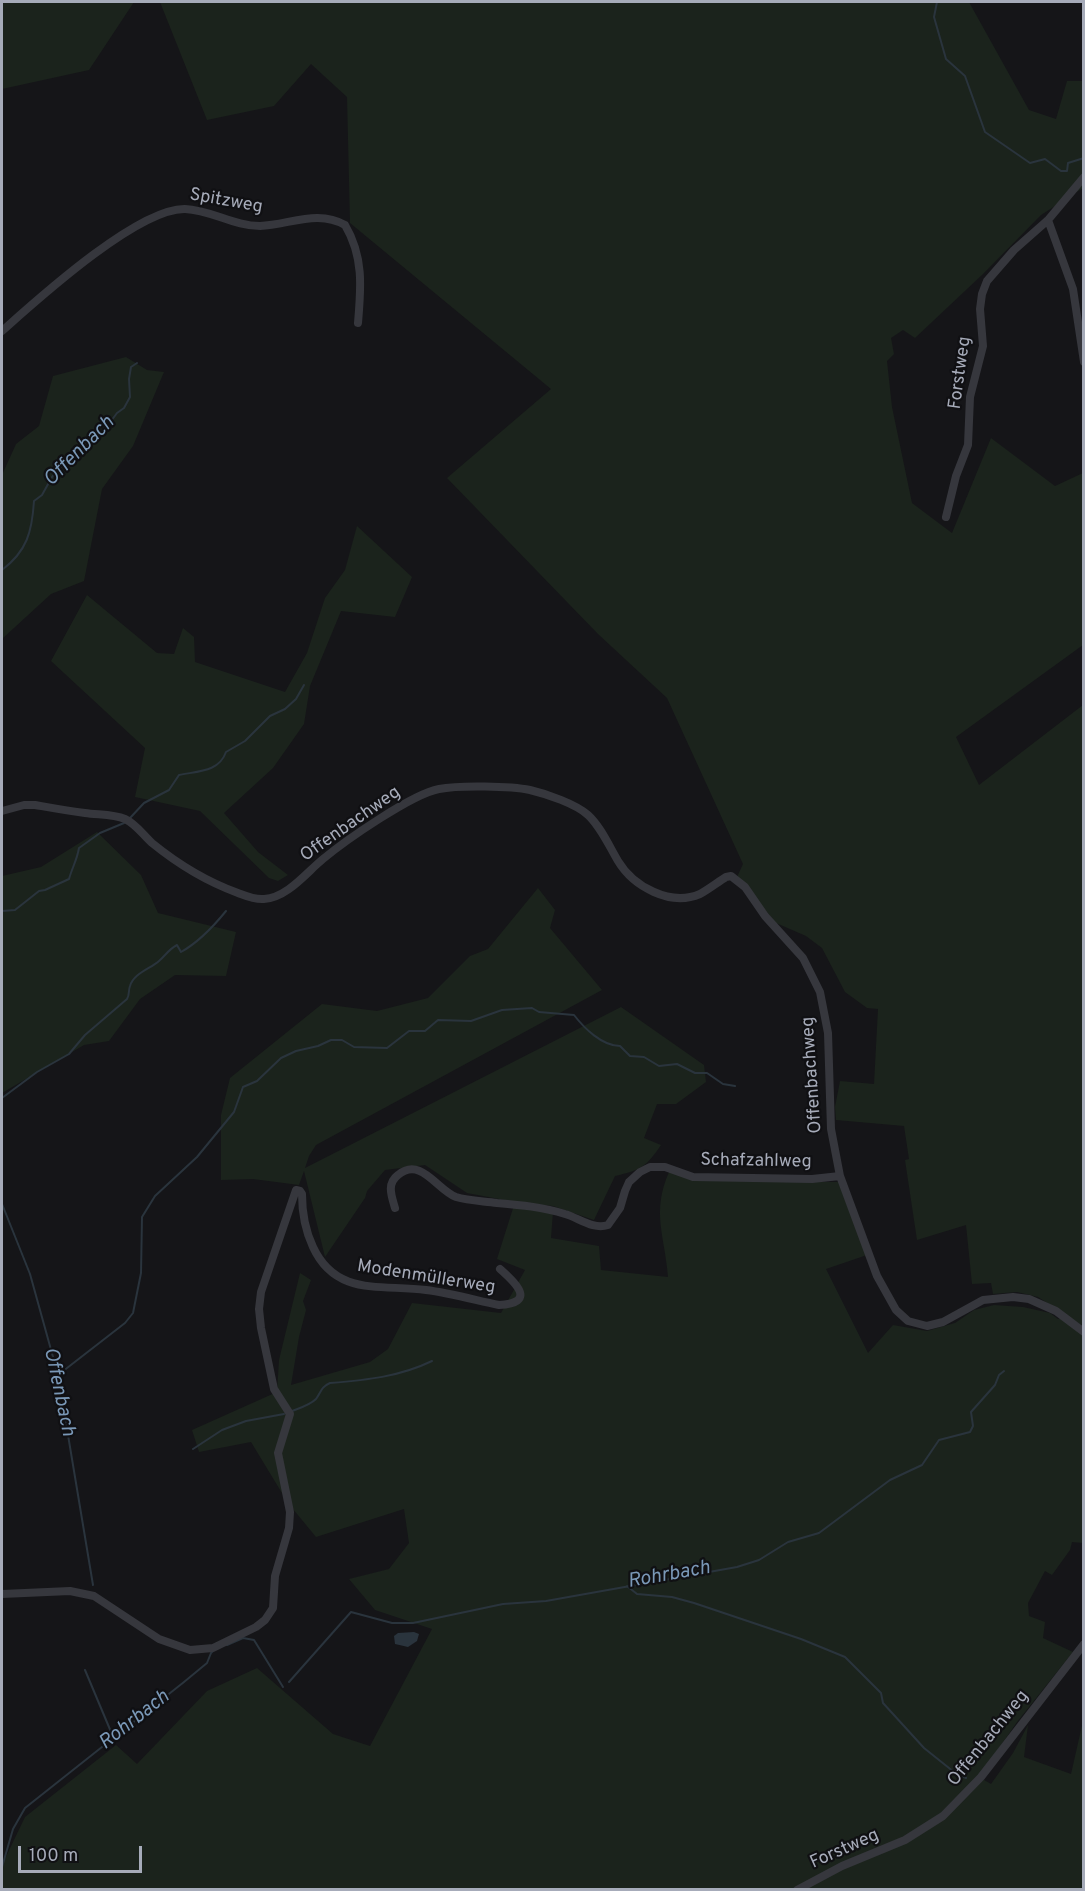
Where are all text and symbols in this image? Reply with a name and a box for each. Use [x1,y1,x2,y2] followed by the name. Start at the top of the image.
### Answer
[188,185,264,219] street label: Spitzweg
[945,335,977,411] street label: Forstweg
[40,412,120,492] water label: Offenbach
[297,783,405,867] street label: Offenbachweg
[798,1016,828,1134] street label: Offenbachweg
[700,1150,812,1174] street label: Schafzahlweg
[355,1256,497,1300] street label: Modenmüllerweg
[37,1345,79,1439] water label: Offenbach
[626,1557,712,1595] water label: Rohrbach
[95,1686,175,1756] water label: Rohrbach
[944,1687,1034,1791] street label: Offenbachweg
[807,1825,883,1875] street label: Forstweg
[21,1834,146,1872] scale bar
[29,1845,78,1868] text: 100 m

